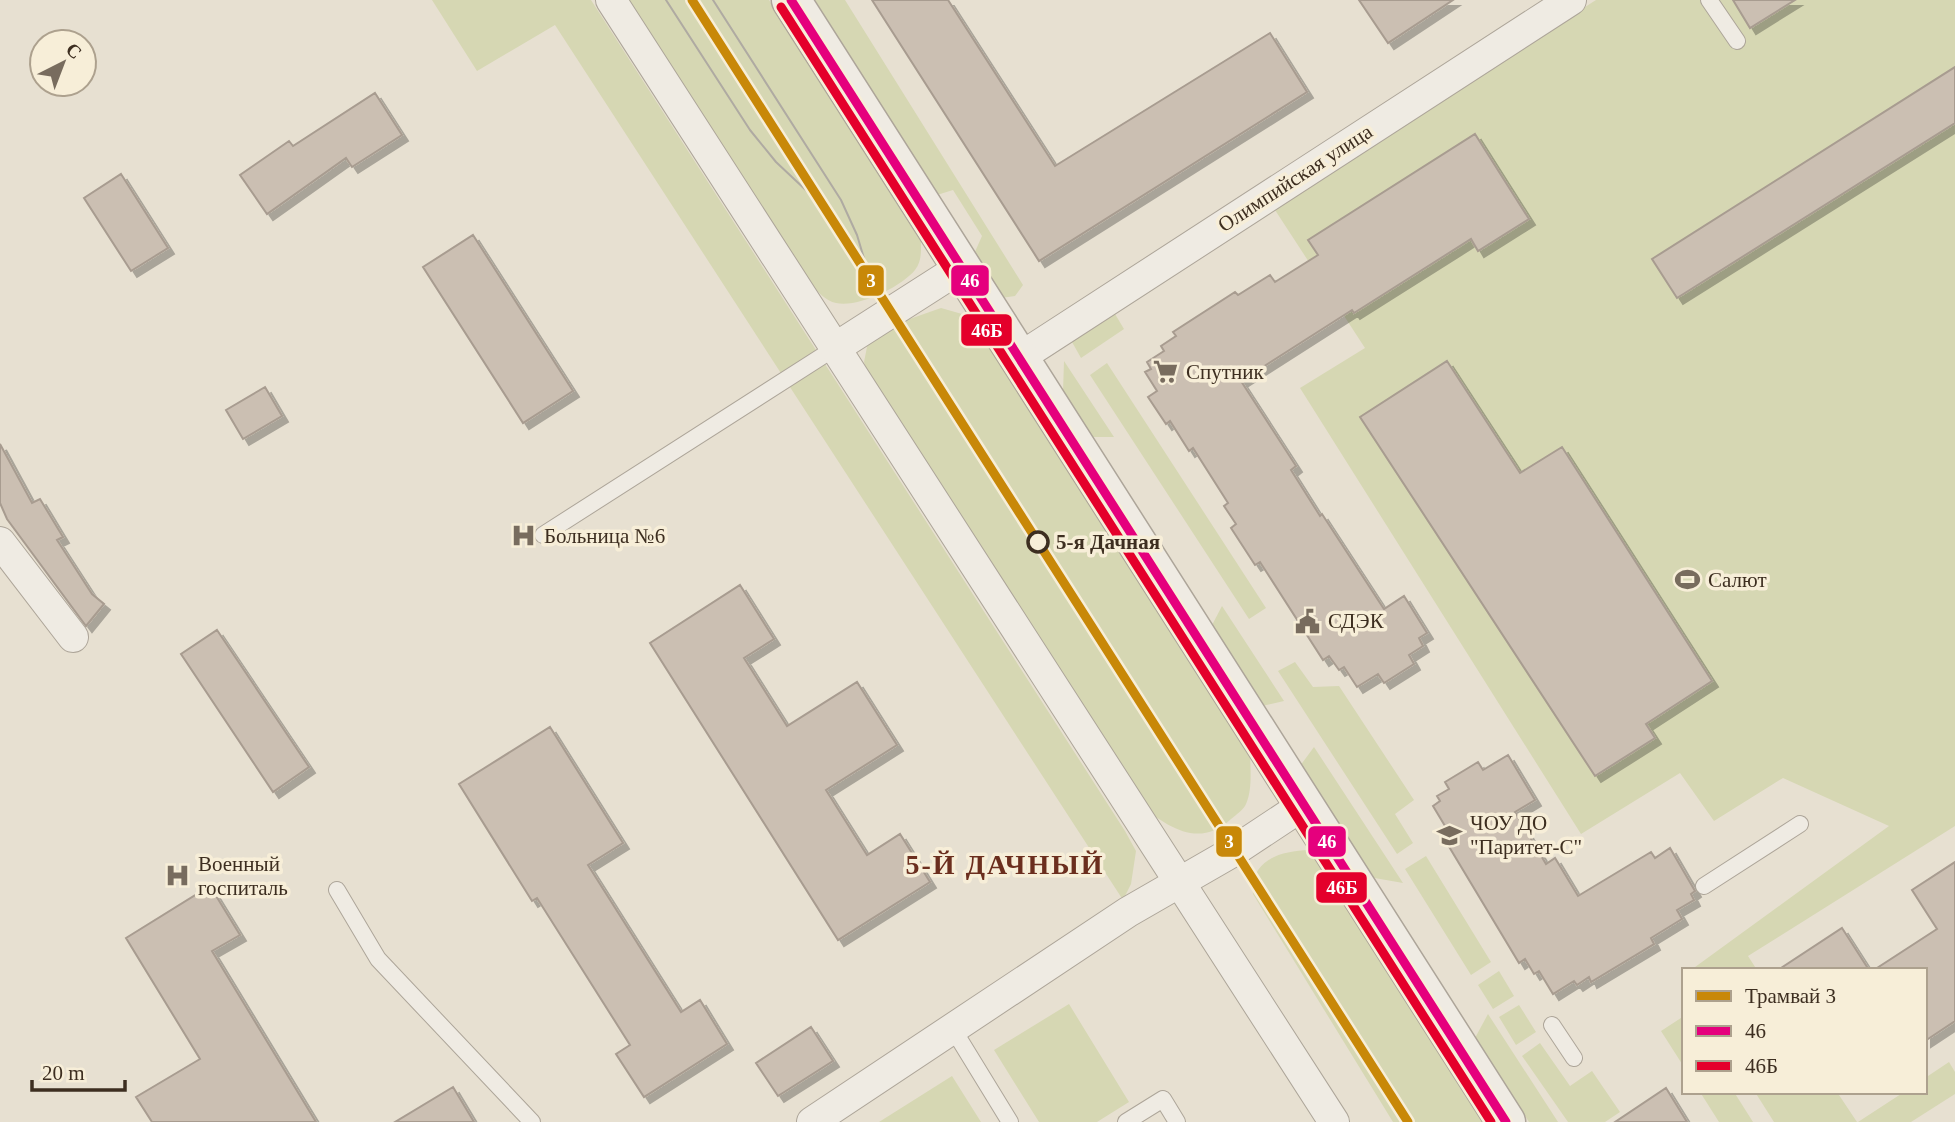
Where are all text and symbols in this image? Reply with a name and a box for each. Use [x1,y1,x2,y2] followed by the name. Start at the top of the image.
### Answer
[28,28,98,98] north arrow
[62,38,86,63] text: С
[1213,119,1377,237] street label: Олимпийская улица
[857,264,885,297] line badge: 3
[950,264,990,297] line badge: 46
[866,270,876,291] text: 3
[961,270,980,291] text: 46
[960,313,1013,347] line badge: 46Б
[971,320,1003,341] text: 46Б
[1152,358,1180,386] supermarket icon: Спутник
[1186,360,1264,384] place label: Спутник
[510,522,538,550] hospital icon: Больница №6
[544,524,665,548] place label: Больница №6
[1056,530,1160,554] place label: 5-я Дачная
[1027,531,1049,553] marker: 5-я Дачная
[1674,566,1702,594] sports icon: Салют
[1708,568,1767,592] place label: Салют
[1294,607,1322,635] public building icon: СДЭК
[1328,609,1385,633] place label: СДЭК
[1470,811,1582,859] place label: ЧОУ ДО "Паритет-С"
[1436,821,1464,849] school or university icon: ЧОУ ДО "Паритет-С"
[1215,825,1243,858] line badge: 3
[1307,825,1347,858] line badge: 46
[1224,831,1234,852] text: 3
[1318,831,1337,852] text: 46
[906,849,1104,880] district label: 5-Й ДАЧНЫЙ
[198,852,288,900] place label: Военный госпиталь
[164,862,192,890] hospital icon: Военный госпиталь
[1315,871,1368,904] line badge: 46Б
[1326,877,1358,898] text: 46Б
[1682,968,1927,1094] legend
[1745,984,1836,1008] text: Трамвай 3
[1745,1019,1766,1043] text: 46
[32,1048,124,1092] scale bar
[1745,1054,1778,1078] text: 46Б
[42,1061,85,1085] text: 20 m

